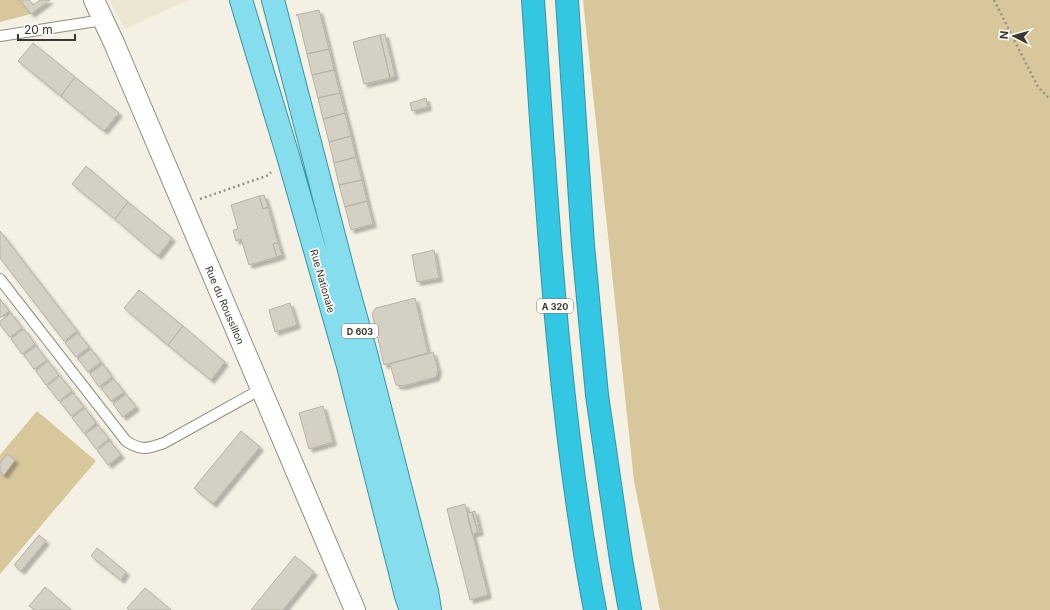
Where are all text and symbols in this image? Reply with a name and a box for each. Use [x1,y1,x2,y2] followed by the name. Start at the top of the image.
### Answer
[18,16,75,42] scale bar
[994,16,1034,56] north arrow
[24,22,53,37] text: 20 m
[997,30,1011,40] text: N
[308,248,338,314] street label: Rue Nationale
[203,264,247,346] street label: Rue du Roussillon
[537,299,573,313] road number: A 320
[342,324,378,338] road number: D 603

